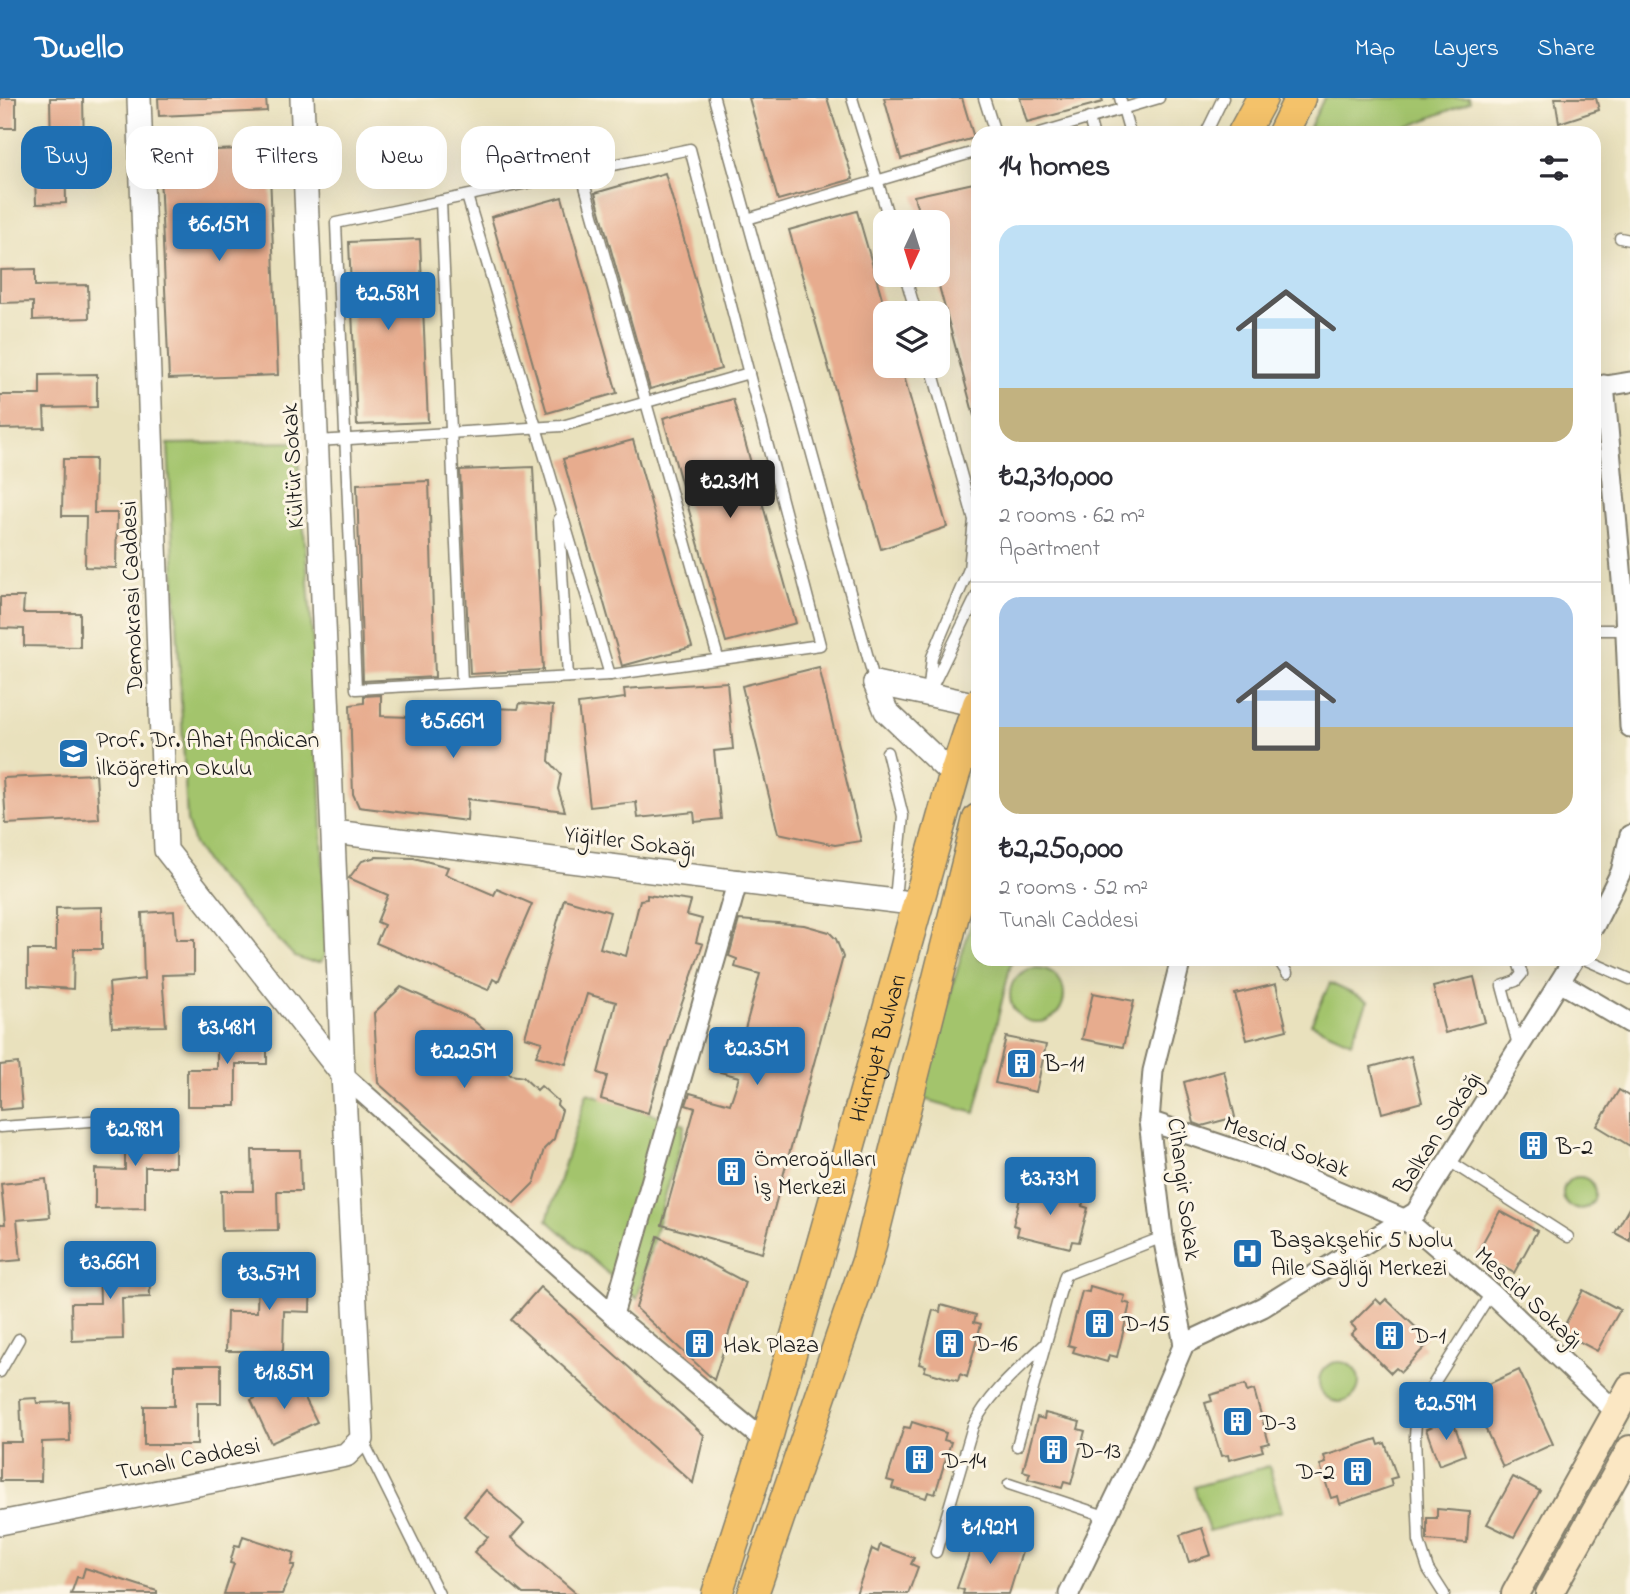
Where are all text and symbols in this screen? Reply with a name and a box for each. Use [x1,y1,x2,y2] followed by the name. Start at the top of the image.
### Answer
[35,25,124,73] text: Dwello
[1355,32,1395,67] text: Map
[1433,32,1499,67] text: Layers
[1537,32,1595,67] text: Share
[21,126,112,189] chip: Buy
[126,126,218,189] chip: Rent
[232,126,342,189] chip: Filters
[356,126,447,189] chip: New
[461,126,615,189] chip: Apartment
[999,146,1110,190] text: 14 homes
[1535,149,1573,187] icon: filters
[162,204,276,263] pin: ₺6.15M
[189,209,249,242] text: ₺6.15M
[873,210,950,287] north arrow
[873,210,950,378] map controls
[1223,271,1349,397] icon: home
[331,272,445,332] pin: ₺2.58M
[356,278,420,311] text: ₺2.58M
[873,301,950,378] button: layers
[274,402,315,530] street label: Kültür Sokak
[999,456,1113,500] text: ₺2,310,000
[673,460,787,520] pin: ₺2.31M
[701,466,759,499] text: ₺2.31M
[113,500,154,695] street label: Demokrasi Caddesi
[999,500,1145,533] text: 2 rooms · 62 m²
[999,533,1100,566] text: Apartment
[1223,643,1349,769] icon: home
[396,700,510,760] pin: ₺5.66M
[421,706,485,739] text: ₺5.66M
[96,724,319,787] place label: Prof. Dr. Ahat Andican İlköğretim Okulu
[56,736,90,770] school or university icon: Prof. Dr. Ahat Andican İlköğretim Okulu
[562,818,698,869] street label: Yiğitler Sokağı
[999,828,1123,872] text: ₺2,250,000
[999,872,1148,905] text: 2 rooms · 52 m²
[999,905,1138,938] text: Tunalı Caddesi
[842,970,917,1127] street label: Hürriyet Bulvarı
[170,1006,284,1066] pin: ₺3.48M
[198,1012,256,1045] text: ₺3.48M
[700,1028,814,1087] pin: ₺2.35M
[407,1030,521,1090] pin: ₺2.25M
[725,1033,789,1066] text: ₺2.35M
[431,1036,497,1069] text: ₺2.25M
[1004,1046,1038,1080] building icon: B-11
[1043,1048,1085,1083] place label: B-11
[1386,1065,1492,1203] street label: Balkan Sokağı
[78,1108,192,1168] pin: ₺2.98M
[1218,1108,1355,1189] street label: Mescid Sokak
[106,1114,164,1147] text: ₺2.98M
[1156,1116,1209,1263] street label: Cihangir Sokak
[1516,1129,1550,1163] building icon: B-2
[1555,1131,1593,1166] place label: B-2
[754,1143,876,1206] place label: Ömeroğulları İş Merkezi
[714,1155,748,1189] building icon: Ömeroğulları İş Merkezi
[993,1158,1107,1217] pin: ₺3.73M
[1021,1163,1079,1196] text: ₺3.73M
[1270,1224,1453,1287] place label: Başakşehir 5 Nolu Aile Sağlığı Merkezi
[1231,1236,1265,1270] hospital icon: Başakşehir 5 Nolu Aile Sağlığı Merkezi
[1465,1239,1590,1359] street label: Mescid Sokağı
[53,1242,167,1301] pin: ₺3.66M
[80,1247,140,1280] text: ₺3.66M
[212,1252,326,1312] pin: ₺3.57M
[238,1258,300,1291] text: ₺3.57M
[1082,1306,1116,1340] building icon: D-15
[1121,1308,1170,1343] place label: D-15
[1372,1318,1406,1352] building icon: D-1
[1411,1320,1447,1355] place label: D-1
[933,1326,967,1360] building icon: D-16
[683,1327,717,1361] building icon: Hak Plaza
[972,1328,1018,1363] place label: D-16
[723,1329,819,1364] place label: Hak Plaza
[227,1352,341,1411] pin: ₺1.85M
[254,1357,314,1390] text: ₺1.85M
[1389,1382,1503,1442] pin: ₺2.59M
[1415,1388,1477,1421] text: ₺2.59M
[1220,1405,1254,1439] building icon: D-3
[1259,1407,1297,1442] place label: D-3
[114,1429,263,1492] street label: Tunalı Caddesi
[1037,1433,1071,1467] building icon: D-13
[1076,1435,1121,1470] place label: D-13
[902,1443,936,1477] building icon: D-14
[941,1445,986,1480] place label: D-14
[1341,1454,1375,1488] building icon: D-2
[1295,1456,1335,1491] place label: D-2
[933,1506,1047,1566] pin: ₺1.92M
[962,1512,1018,1545] text: ₺1.92M

